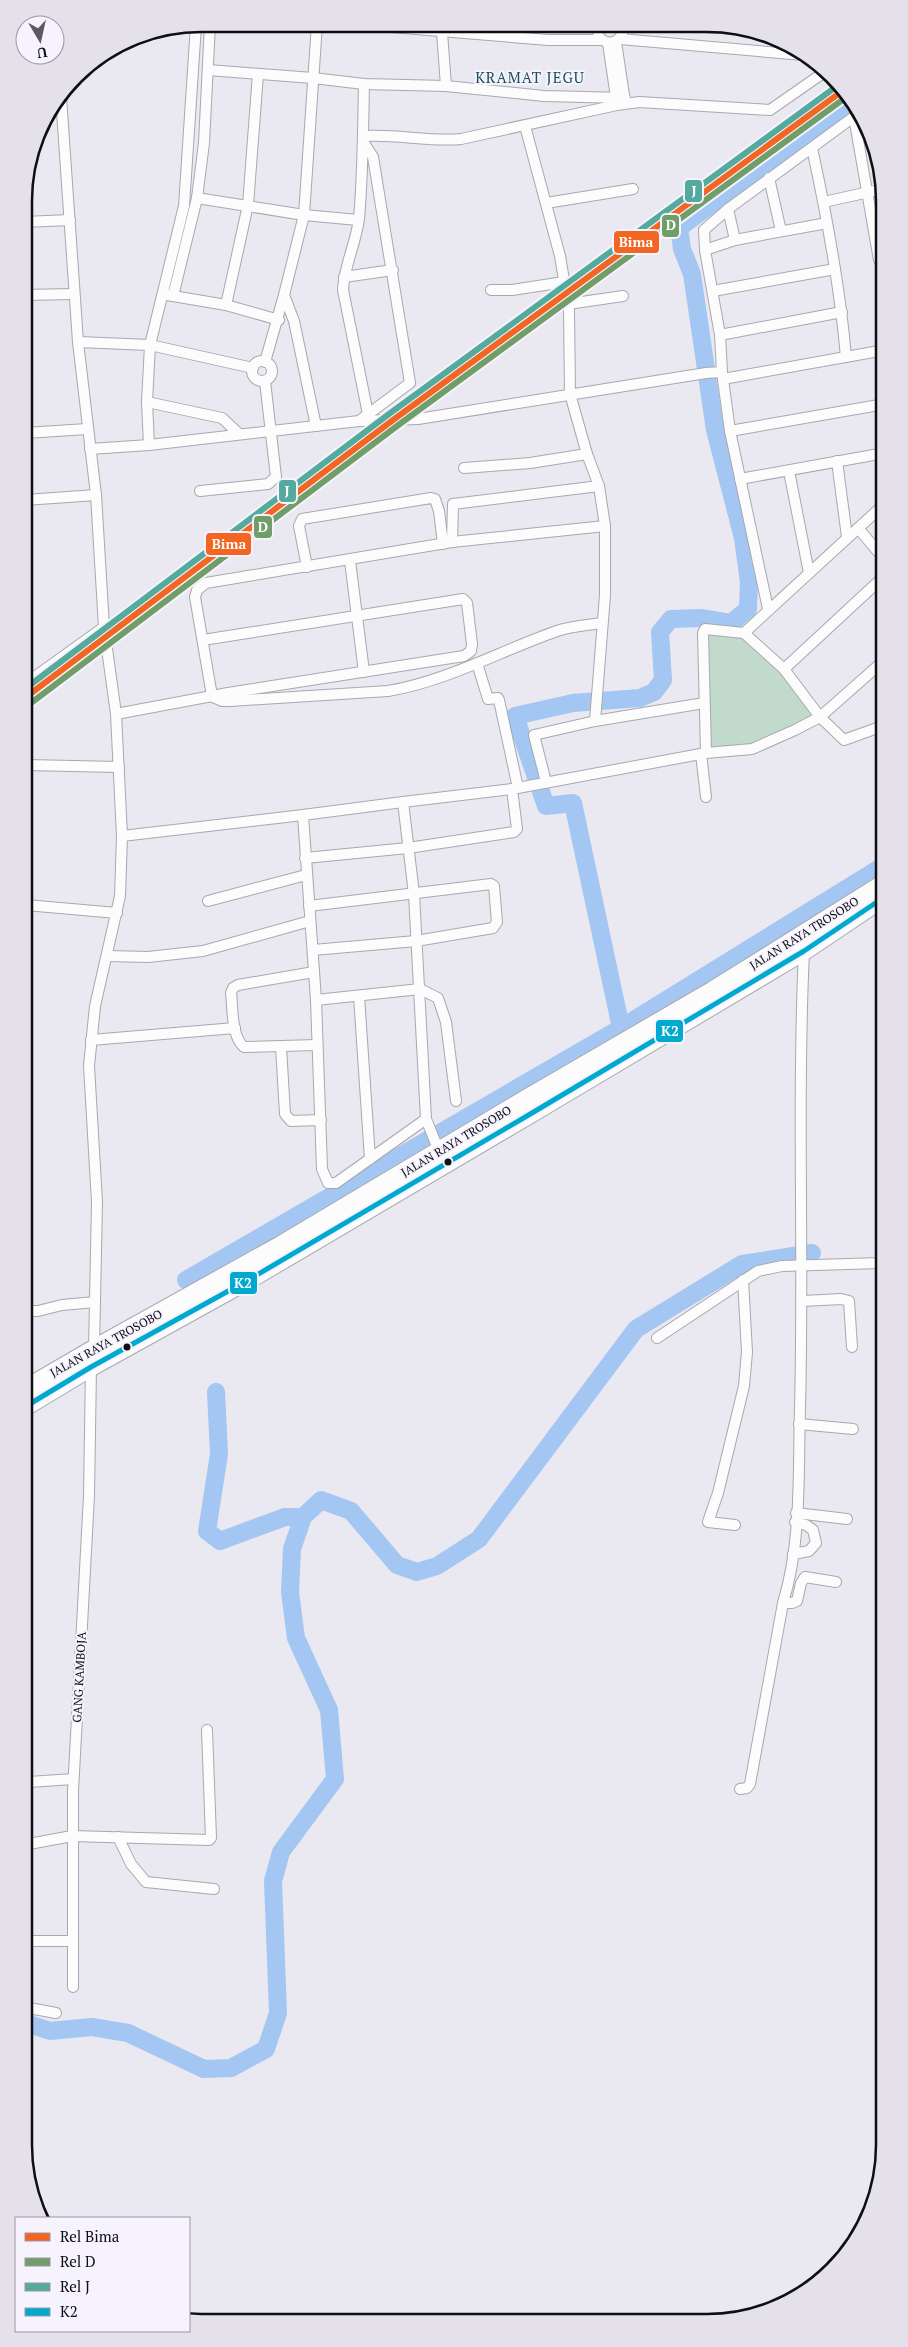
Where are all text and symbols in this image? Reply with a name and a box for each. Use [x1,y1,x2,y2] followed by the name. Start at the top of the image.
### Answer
[15,15,65,65] north arrow
[36,43,49,64] text: U
[475,67,585,87] district label: KRAMAT JEGU
[684,179,703,203] line badge: J
[691,181,697,200] text: J
[661,214,680,238] line badge: D
[666,215,676,234] text: D
[613,230,660,254] line badge: Bima
[619,232,653,251] text: Bima
[278,479,297,503] line badge: J
[284,481,290,500] text: J
[253,515,273,539] line badge: D
[258,517,268,536] text: D
[205,532,252,556] line badge: Bima
[212,534,246,553] text: Bima
[747,893,862,973] street label: JALAN RAYA TROSOBO
[655,1019,684,1043] line badge: K2
[661,1021,679,1040] text: K2
[398,1102,514,1180] street label: JALAN RAYA TROSOBO
[443,1157,453,1167] unlabelled marker
[229,1271,258,1295] line badge: K2
[234,1273,252,1292] text: K2
[47,1306,165,1380] street label: JALAN RAYA TROSOBO
[122,1342,132,1352] unlabelled marker
[69,1630,89,1723] street label: GANG KAMBOJA
[15,2217,190,2332] legend
[60,2226,120,2246] text: Rel Bima
[60,2251,96,2271] text: Rel D
[60,2276,90,2296] text: Rel J
[60,2301,78,2321] text: K2

